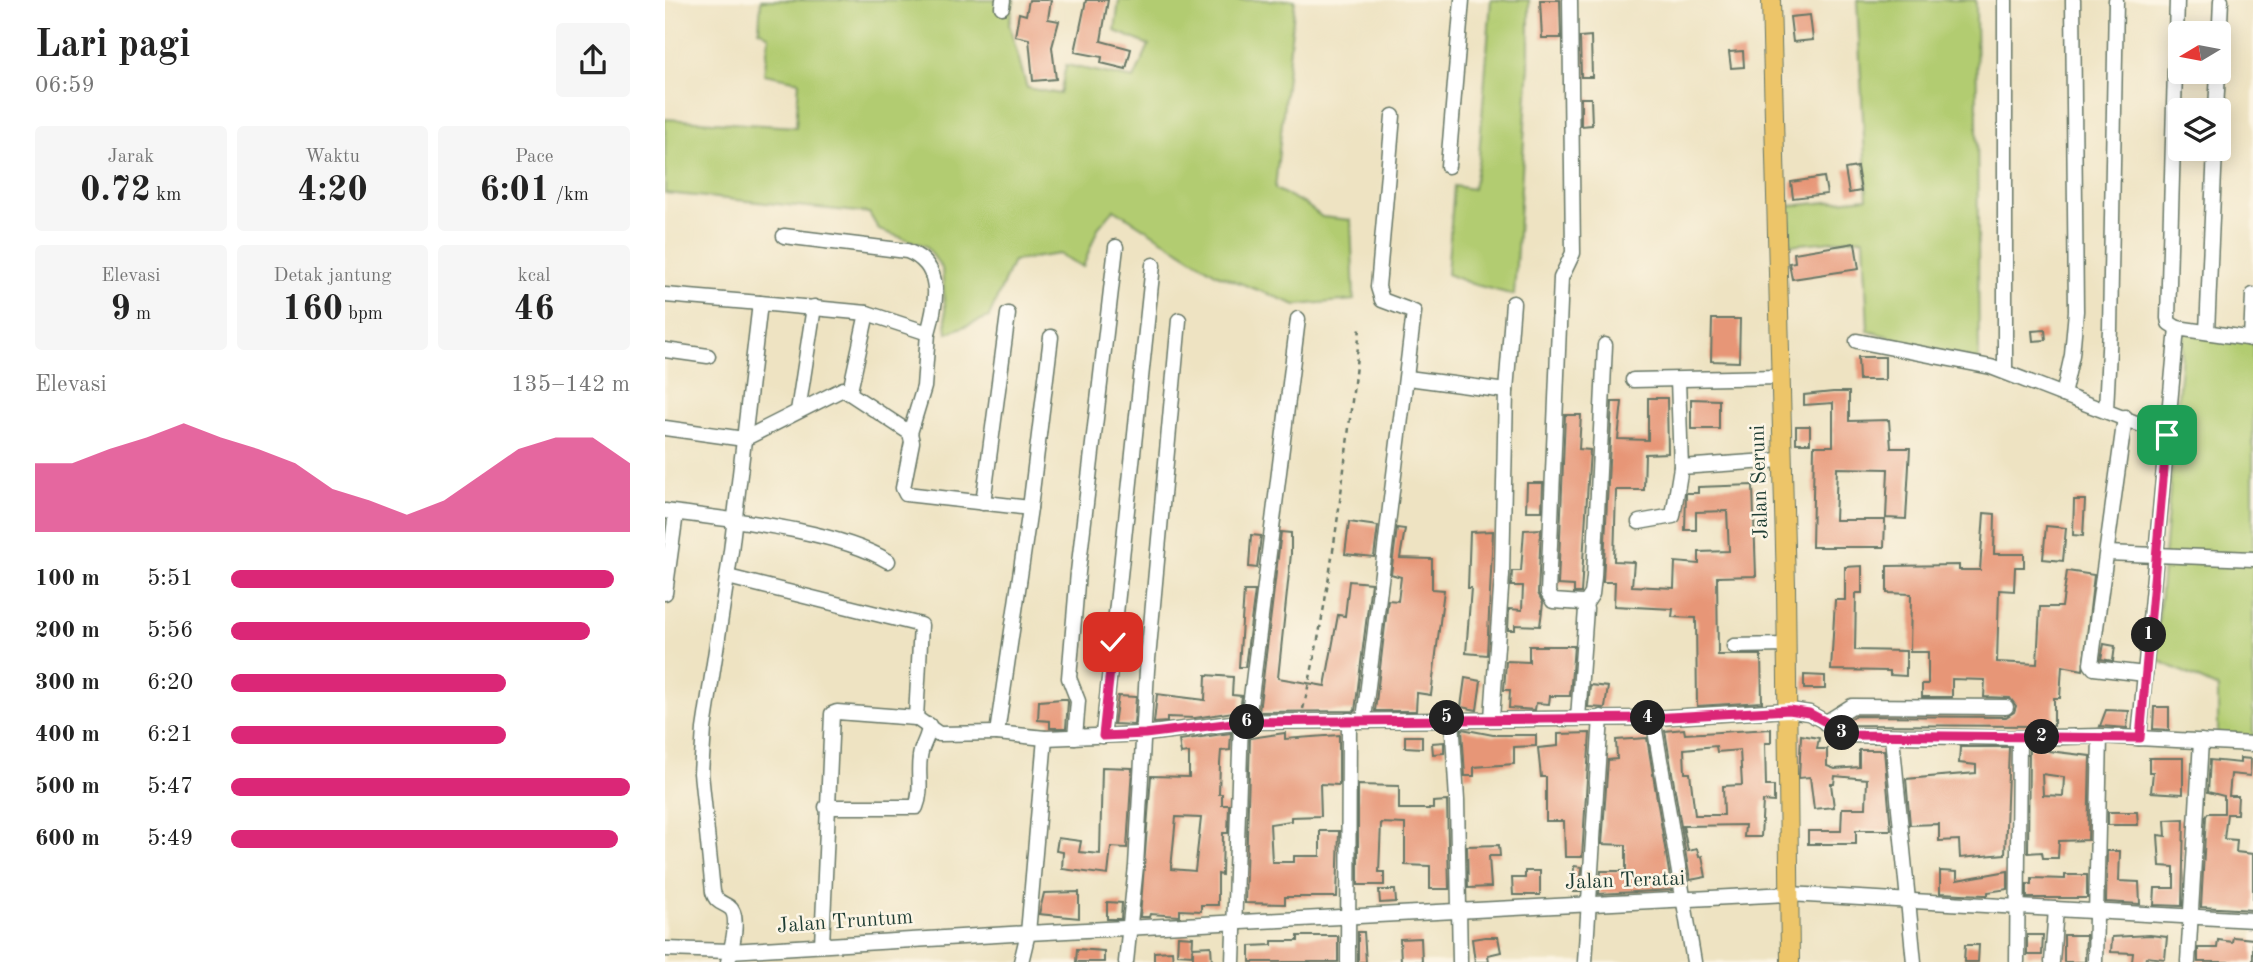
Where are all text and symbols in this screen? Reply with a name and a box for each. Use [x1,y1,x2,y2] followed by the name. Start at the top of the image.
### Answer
[2168,21,2231,84] north arrow
[2168,21,2231,161] map controls
[556,23,630,97] button: share
[35,27,190,65] text: Lari pagi
[35,74,95,97] text: 06:59
[2168,98,2231,161] button: layers
[107,148,154,167] text: Jarak
[305,148,360,167] text: Waktu
[515,148,553,167] text: Pace
[80,173,151,208] text: 0.72
[297,173,368,208] text: 4:20
[479,173,550,208] text: 6:01
[151,186,181,205] text: km
[550,186,589,205] text: /km
[101,267,160,286] text: Elevasi
[274,267,391,286] text: Detak jantung
[518,267,551,286] text: kcal
[110,292,131,327] text: 9
[282,292,343,327] text: 160
[514,292,554,327] text: 46
[131,305,151,324] text: m
[343,305,383,324] text: bpm
[35,373,107,396] text: Elevasi
[511,373,630,396] text: 135–142 m
[2137,405,2197,465] pin
[2148,416,2186,454] icon: arrive
[1748,424,1772,540] street label: Jalan Seruni
[35,567,100,590] text: 100 m
[147,567,193,590] text: 5:51
[1083,612,1143,672] pin
[2131,618,2167,652] pin: 1
[35,619,100,642] text: 200 m
[147,619,193,642] text: 5:56
[1094,623,1132,661] icon: check
[2143,625,2154,644] text: 1
[35,671,100,694] text: 300 m
[147,671,193,694] text: 6:20
[1429,700,1465,736] pin: 5
[1630,700,1665,736] pin: 4
[1229,704,1265,740] pin: 6
[1441,708,1452,727] text: 5
[1642,708,1653,727] text: 4
[1241,712,1252,731] text: 6
[1825,716,1859,750] pin: 3
[2025,720,2059,754] pin: 2
[35,723,100,746] text: 400 m
[147,723,193,746] text: 6:21
[1836,723,1847,742] text: 3
[2036,727,2047,746] text: 2
[35,775,100,798] text: 500 m
[147,775,193,798] text: 5:47
[35,827,100,850] text: 600 m
[147,827,193,850] text: 5:49
[1564,868,1686,894] street label: Jalan Teratai
[776,907,914,937] street label: Jalan Truntum

